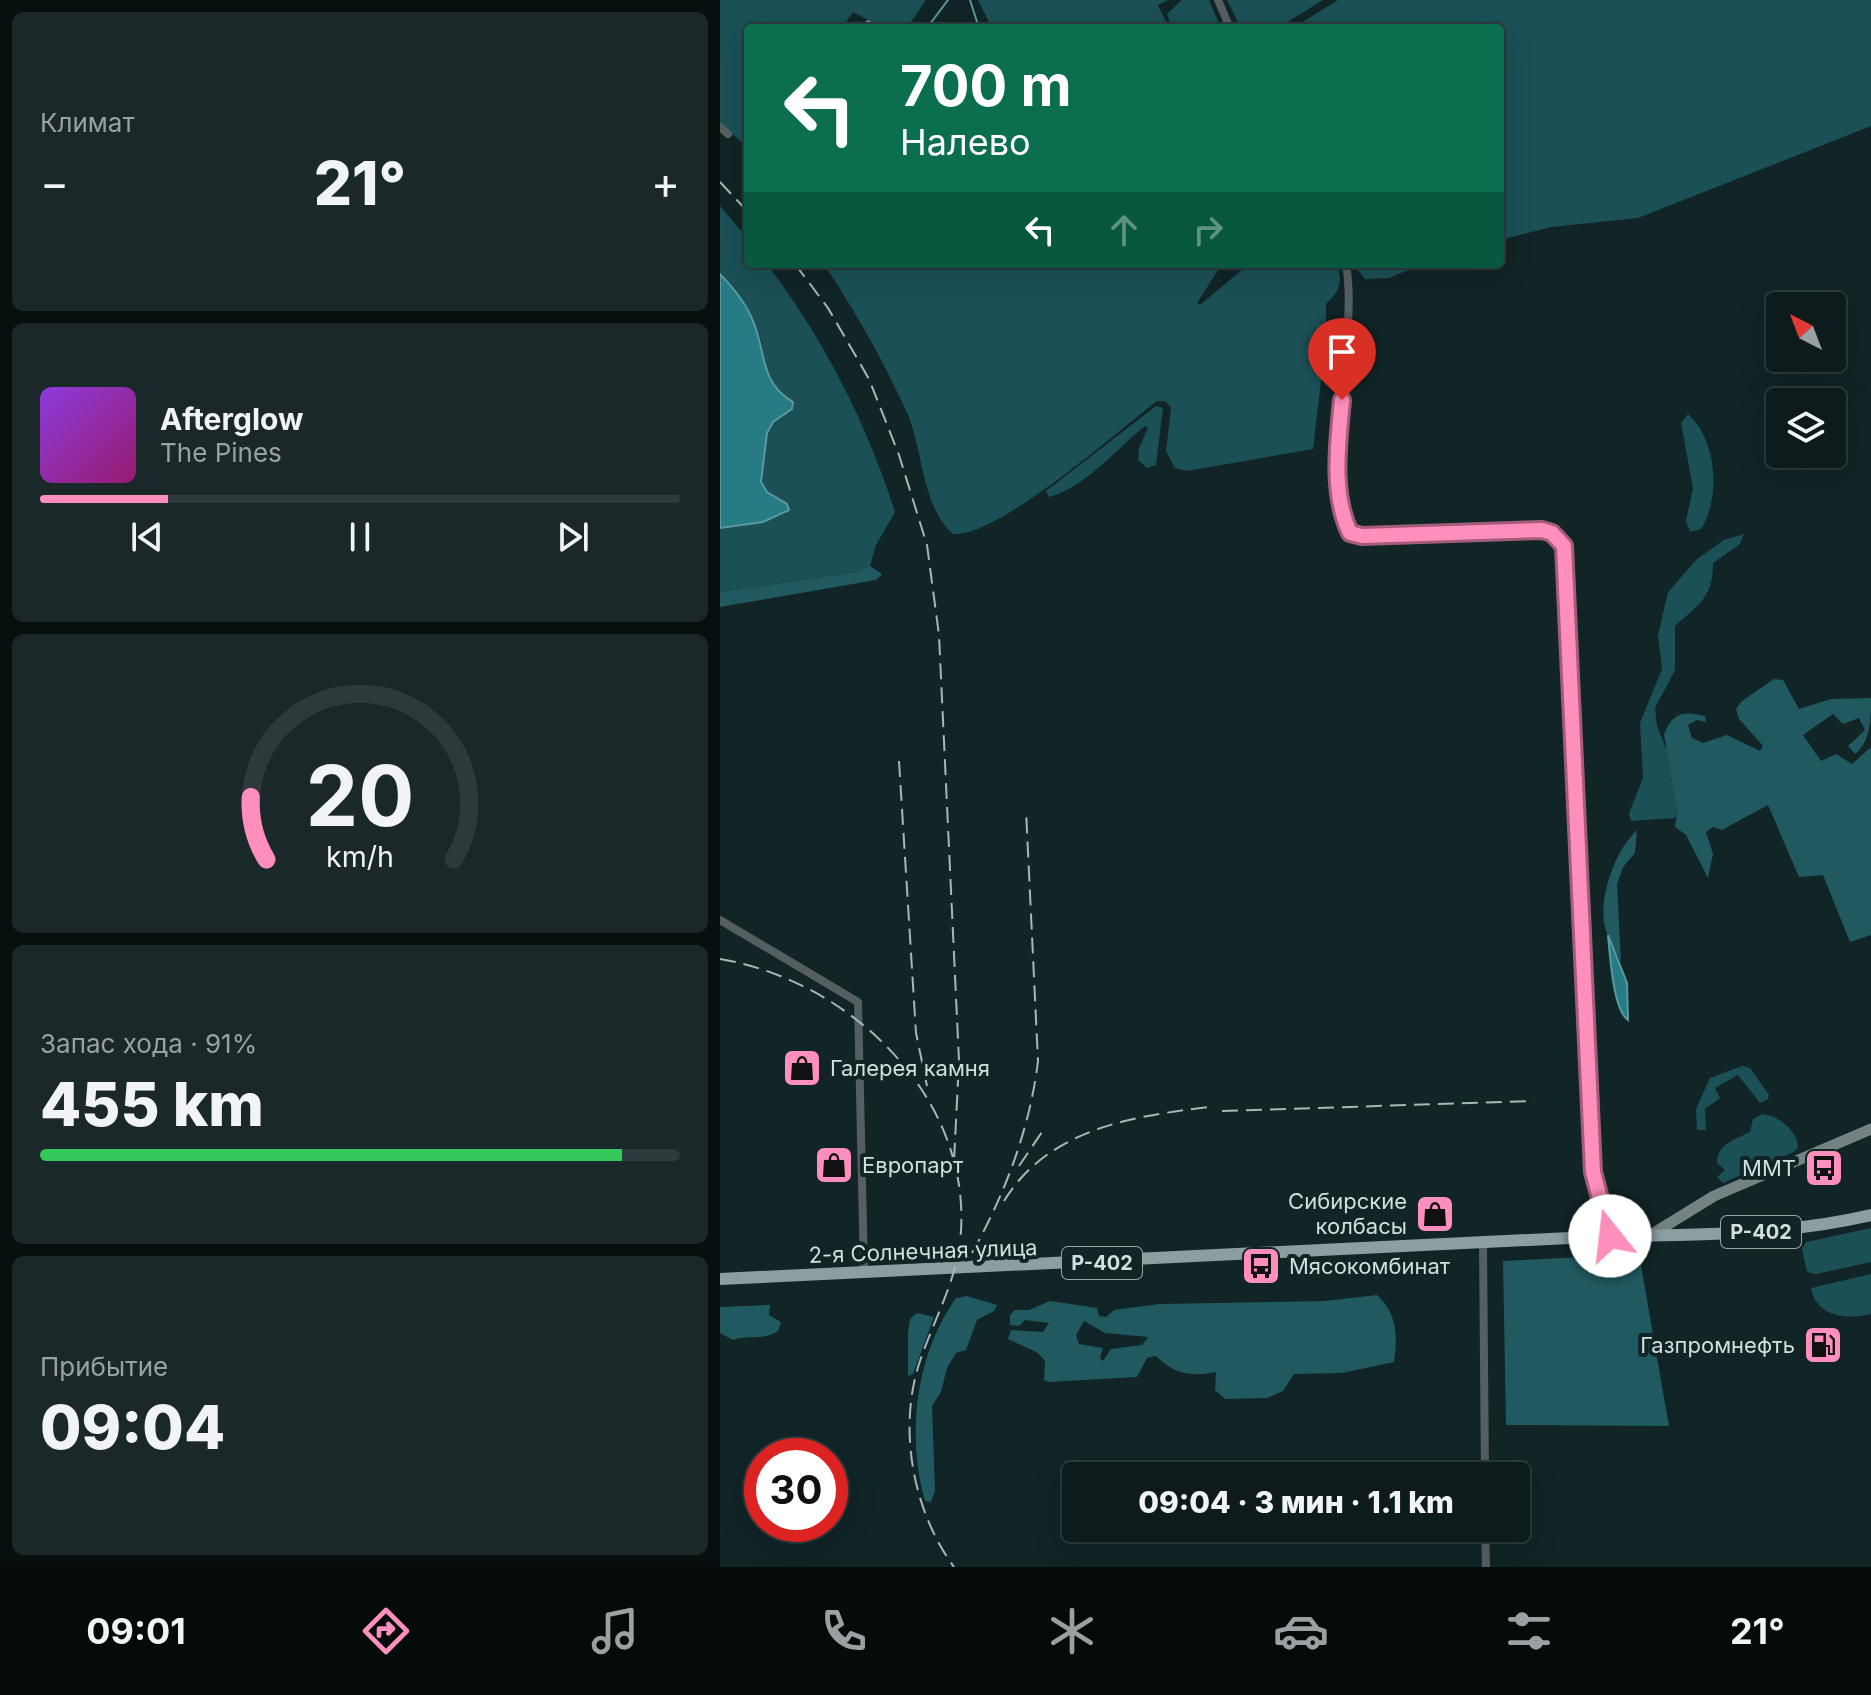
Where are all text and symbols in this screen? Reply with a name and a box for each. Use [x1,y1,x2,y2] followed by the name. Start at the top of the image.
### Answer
[900,52,1072,120] text: 700 m
[768,56,872,160] icon: left
[40,107,135,138] text: Климат
[900,120,1031,164] text: Налево
[314,147,406,219] text: 21°
[40,156,69,210] text: −
[651,156,680,210] text: +
[1018,208,1062,252] icon: left
[1102,208,1146,252] icon: ahead
[1186,208,1230,252] icon: right
[1766,292,1846,372] north arrow
[1766,292,1846,468] map controls
[1308,318,1376,400] pin
[1320,330,1364,374] icon: arrive
[1766,388,1846,468] button: layers
[160,401,304,437] text: Afterglow
[160,437,282,468] text: The Pines
[125,515,169,559] icon: previous
[338,515,382,559] icon: pause
[551,515,595,559] icon: next
[306,744,414,845] text: 20
[326,839,394,874] text: km/h
[40,1028,257,1059] text: Запас хода · 91%
[781,1047,823,1089] shop icon: Галерея камня
[830,1055,990,1081] place label: Галерея камня
[40,1068,264,1140] text: 455 km
[813,1144,855,1186] shop icon: Европарт
[1803,1147,1845,1189] bus stop icon: ММТ
[862,1152,964,1178] place label: Европарт
[1742,1155,1796,1181] place label: ММТ
[1288,1188,1407,1239] place label: Сибирские колбасы
[1414,1193,1456,1235] shop icon: Сибирские колбасы
[1568,1194,1652,1278] position arrow
[1721,1216,1801,1248] road number: Р-402
[808,1234,1038,1268] street label: 2-я Солнечная улица
[1240,1245,1282,1287] bus stop icon: Мясокомбинат
[1062,1247,1142,1279] road number: Р-402
[1289,1253,1451,1279] place label: Мясокомбинат
[1802,1324,1844,1366] fuel station icon: Газпромнефть
[1640,1332,1795,1358] place label: Газпромнефть
[40,1351,168,1382] text: Прибытие
[40,1391,225,1463] text: 09:04
[744,1438,848,1542] speed limit sign: 30
[1138,1484,1454,1520] text: 09:04 · 3 мин · 1.1 km
[358,1603,414,1659] icon: directions
[587,1603,643,1659] icon: music
[816,1603,872,1659] icon: phone
[1044,1603,1100,1659] icon: climate
[1273,1603,1329,1659] icon: car
[1501,1603,1557,1659] icon: filters
[86,1609,186,1653] text: 09:01
[1730,1609,1785,1653] text: 21°

